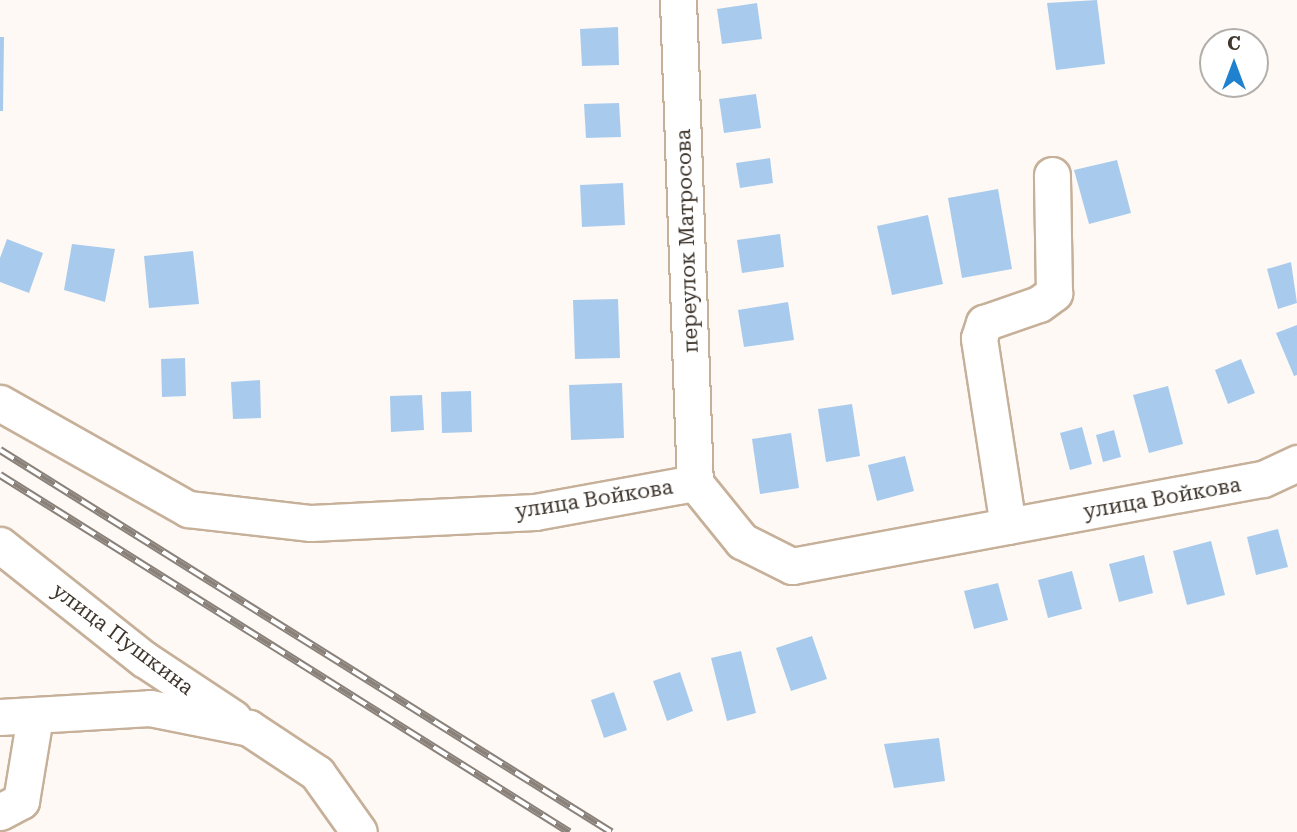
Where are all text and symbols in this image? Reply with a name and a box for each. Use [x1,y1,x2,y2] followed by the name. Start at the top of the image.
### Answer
[1199,28,1269,98] north arrow
[1227,32,1241,55] text: С
[670,129,704,353] street label: переулок Матросова
[1081,472,1243,524] street label: улица Войкова
[513,474,675,524] street label: улица Войкова
[47,578,199,700] street label: улица Пушкина

